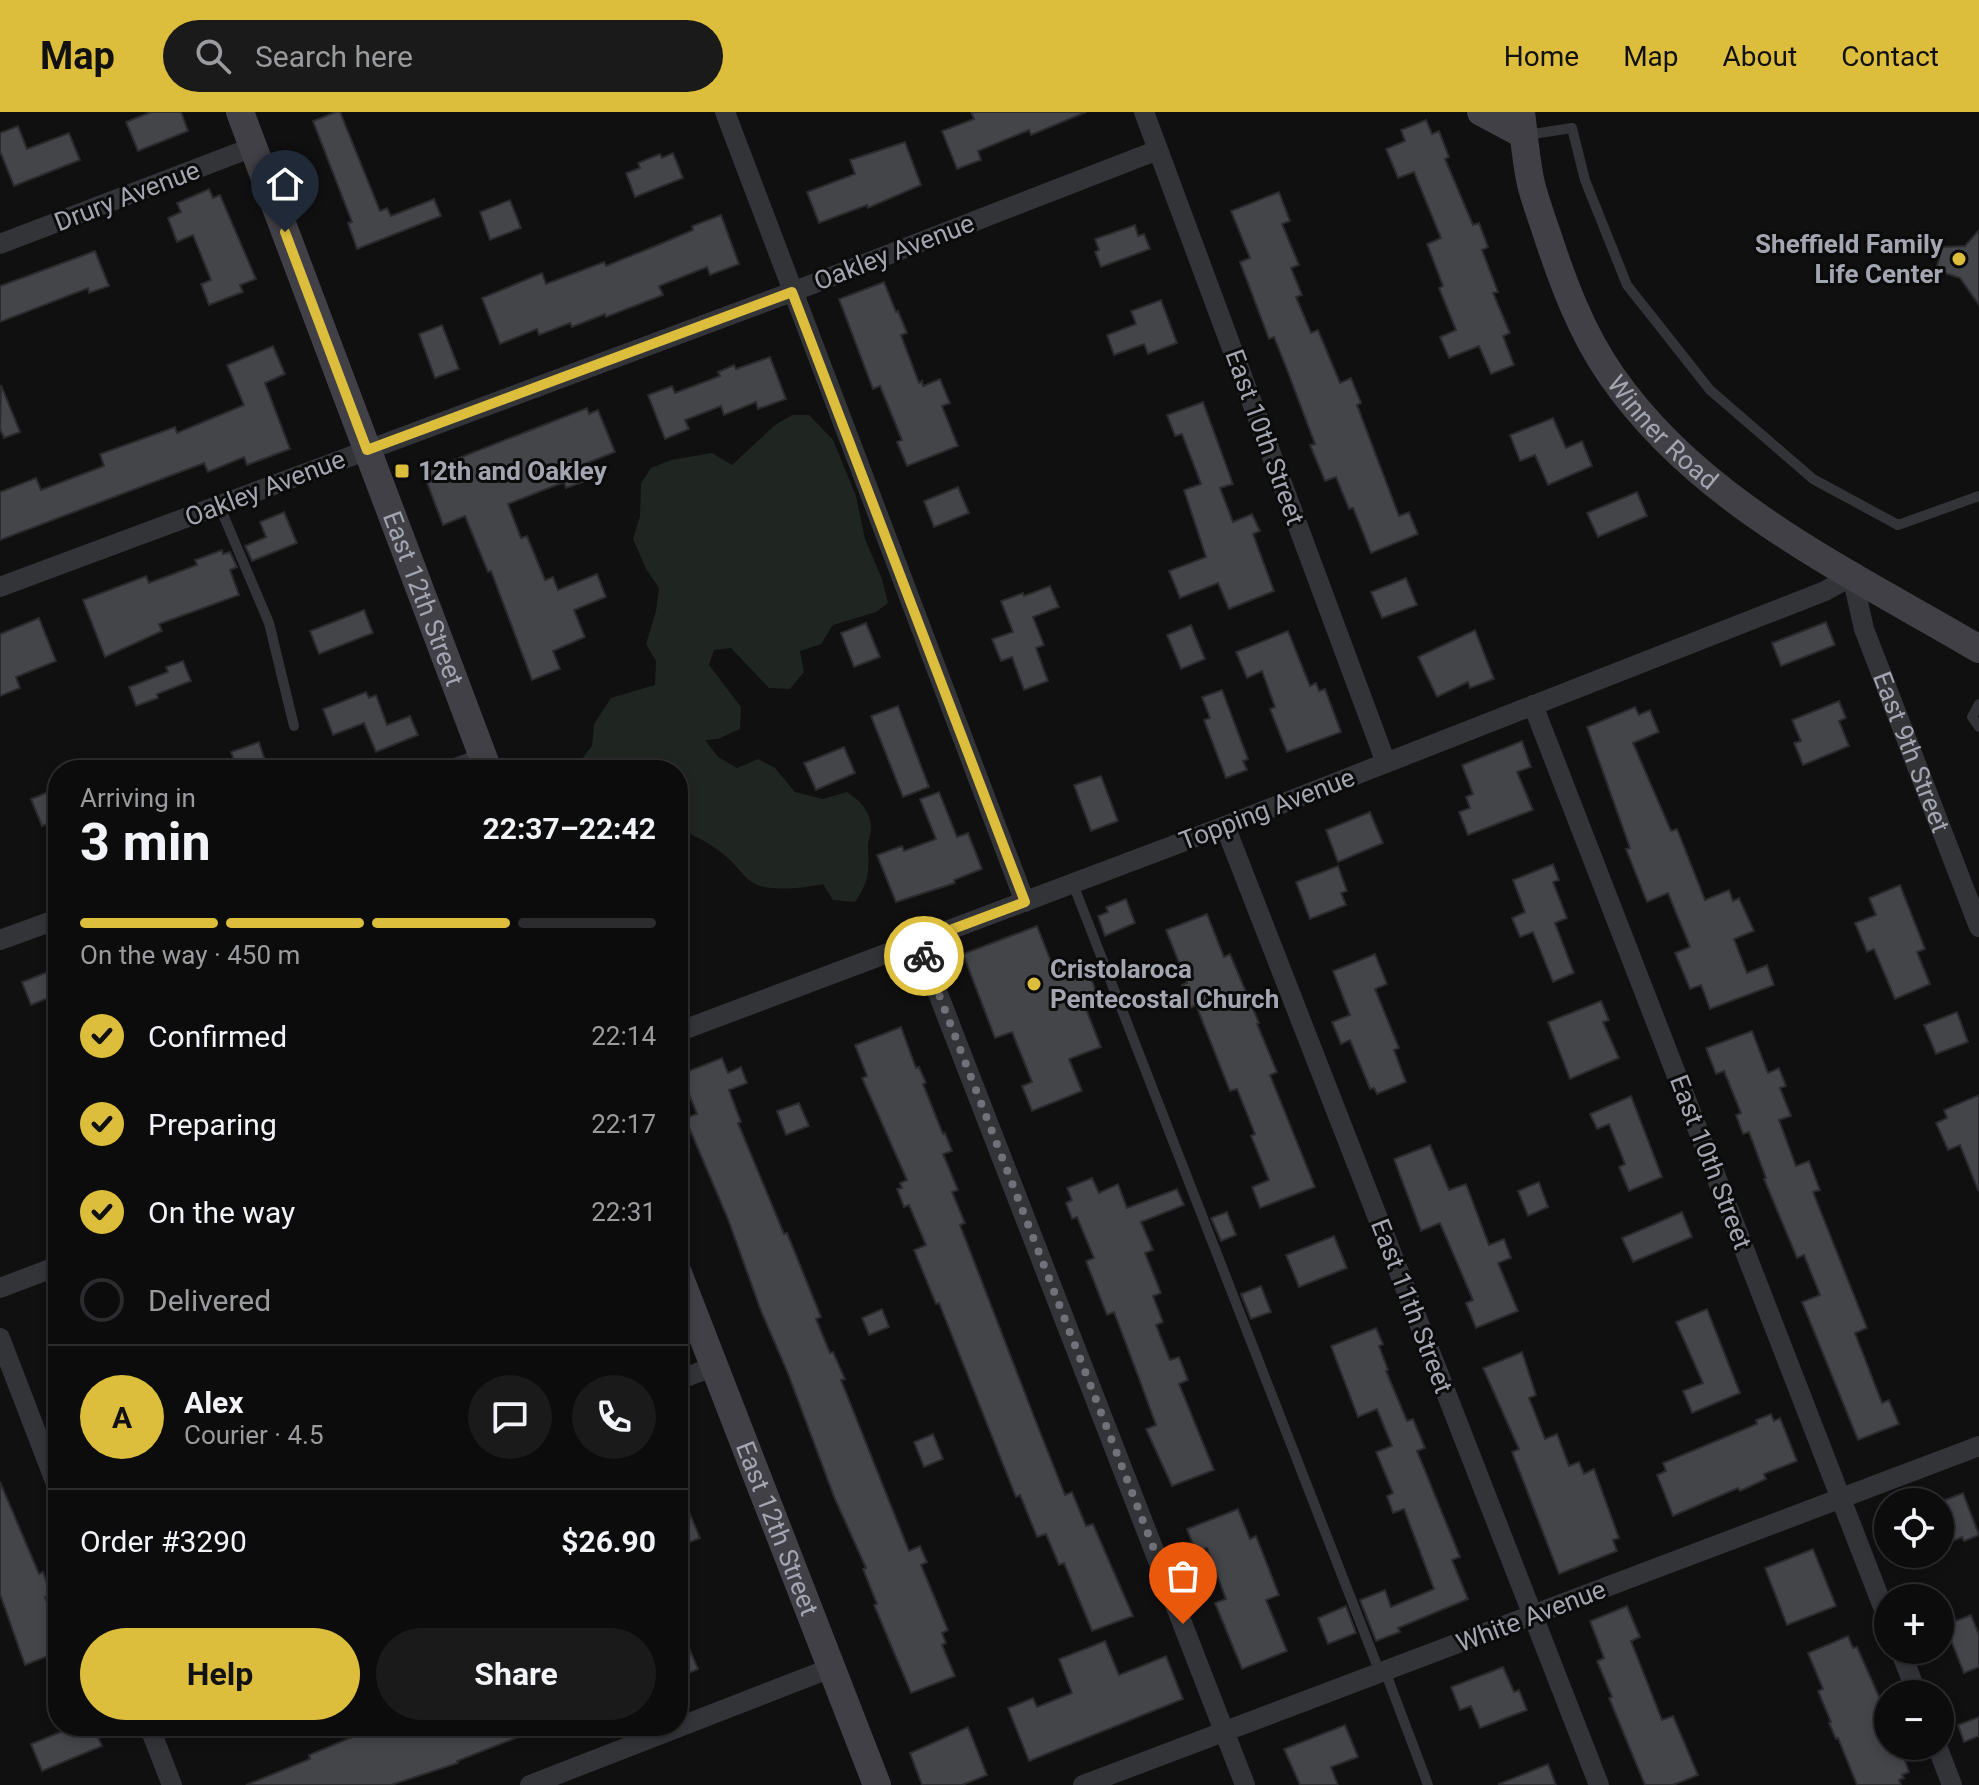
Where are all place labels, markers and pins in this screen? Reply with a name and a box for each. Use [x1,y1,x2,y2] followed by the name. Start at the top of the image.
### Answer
[251,150,319,232] pin
[1755,229,1944,289] place label: Sheffield Family Life Center
[1950,250,1968,268] marker: Sheffield Family Life Center
[418,456,608,486] place label: 12th and Oakley
[393,462,411,480] marker: 12th and Oakley
[1050,954,1279,1014] place label: Cristolaroca Pentecostal Church
[1025,975,1043,993] marker: Cristolaroca Pentecostal Church
[1149,1542,1217,1624] pin

